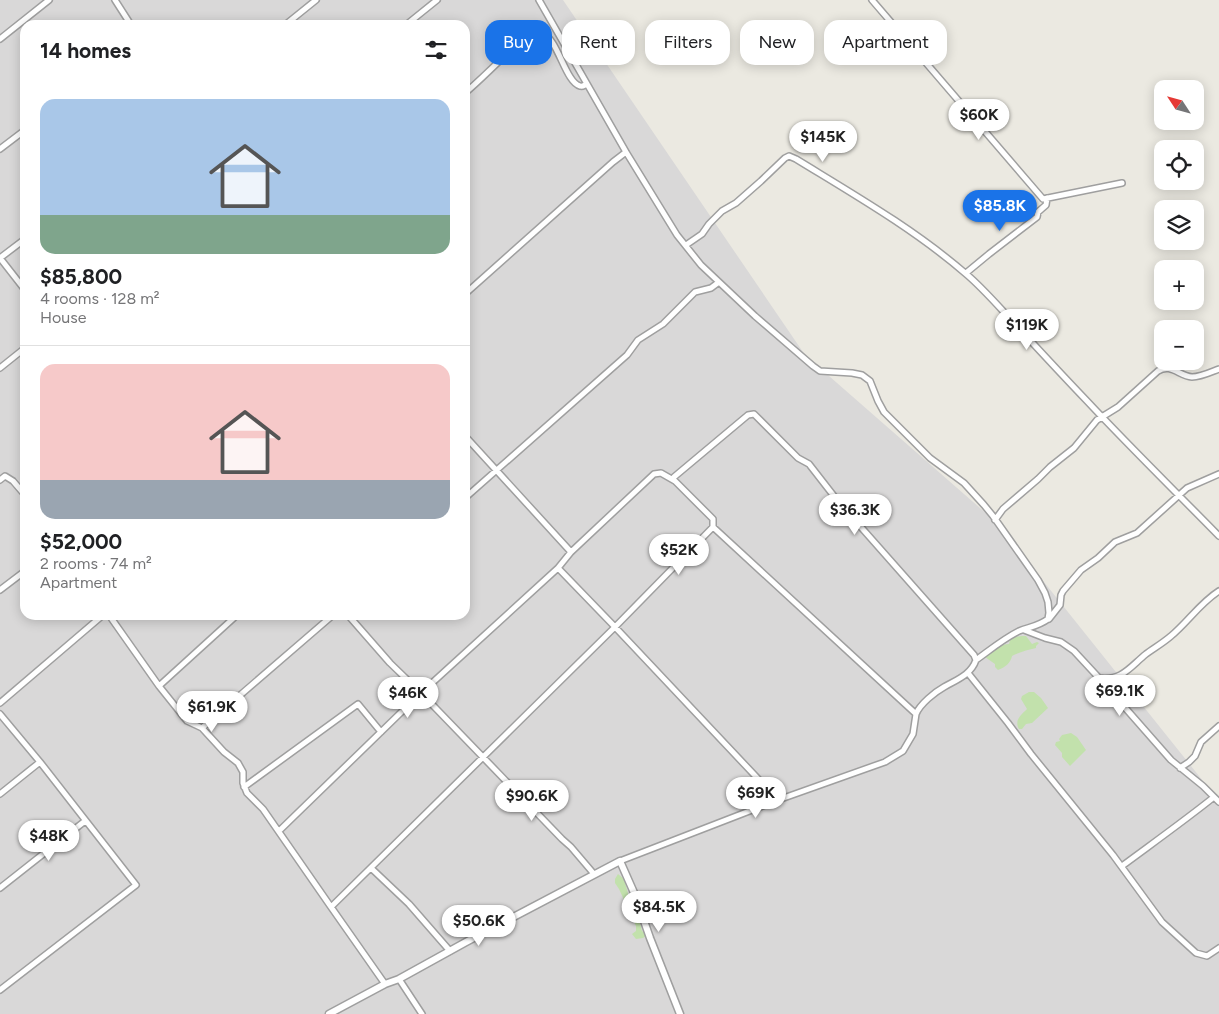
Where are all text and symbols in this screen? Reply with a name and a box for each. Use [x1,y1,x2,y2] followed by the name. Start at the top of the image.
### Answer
[485,20,552,65] chip: Buy
[562,20,635,65] chip: Rent
[645,20,730,65] chip: Filters
[740,20,814,65] chip: New
[824,20,947,65] chip: Apartment
[422,36,450,64] icon: filters
[40,38,131,63] text: 14 homes
[1154,80,1204,130] north arrow
[1154,80,1204,370] map controls
[949,98,1009,141] pin: $60K
[959,105,999,124] text: $60K
[788,120,858,163] pin: $145K
[800,127,846,146] text: $145K
[200,131,290,221] icon: home
[1154,140,1204,190] button: locate
[959,190,1041,232] pin: $85.8K
[974,196,1026,215] text: $85.8K
[1154,200,1204,250] button: layers
[1154,260,1204,310] button: +
[40,264,122,289] text: $85,800
[40,289,160,308] text: 4 rooms · 128 m²
[40,308,86,327] text: House
[992,308,1062,351] pin: $119K
[1006,315,1048,334] text: $119K
[1154,320,1204,370] button: −
[200,397,290,487] icon: home
[814,494,896,536] pin: $36.3K
[830,500,880,519] text: $36.3K
[40,529,122,554] text: $52,000
[649,534,709,576] pin: $52K
[660,540,698,559] text: $52K
[40,554,152,573] text: 2 rooms · 74 m²
[40,573,117,592] text: Apartment
[1079,674,1161,717] pin: $69.1K
[378,676,438,719] pin: $46K
[1096,681,1144,700] text: $69.1K
[389,683,427,702] text: $46K
[171,690,253,733] pin: $61.9K
[188,697,236,716] text: $61.9K
[726,776,786,819] pin: $69K
[491,780,573,822] pin: $90.6K
[737,783,775,802] text: $69K
[506,786,558,805] text: $90.6K
[19,820,79,862] pin: $48K
[29,826,69,845] text: $48K
[618,890,700,933] pin: $84.5K
[633,897,685,916] text: $84.5K
[438,904,520,947] pin: $50.6K
[453,911,505,930] text: $50.6K

